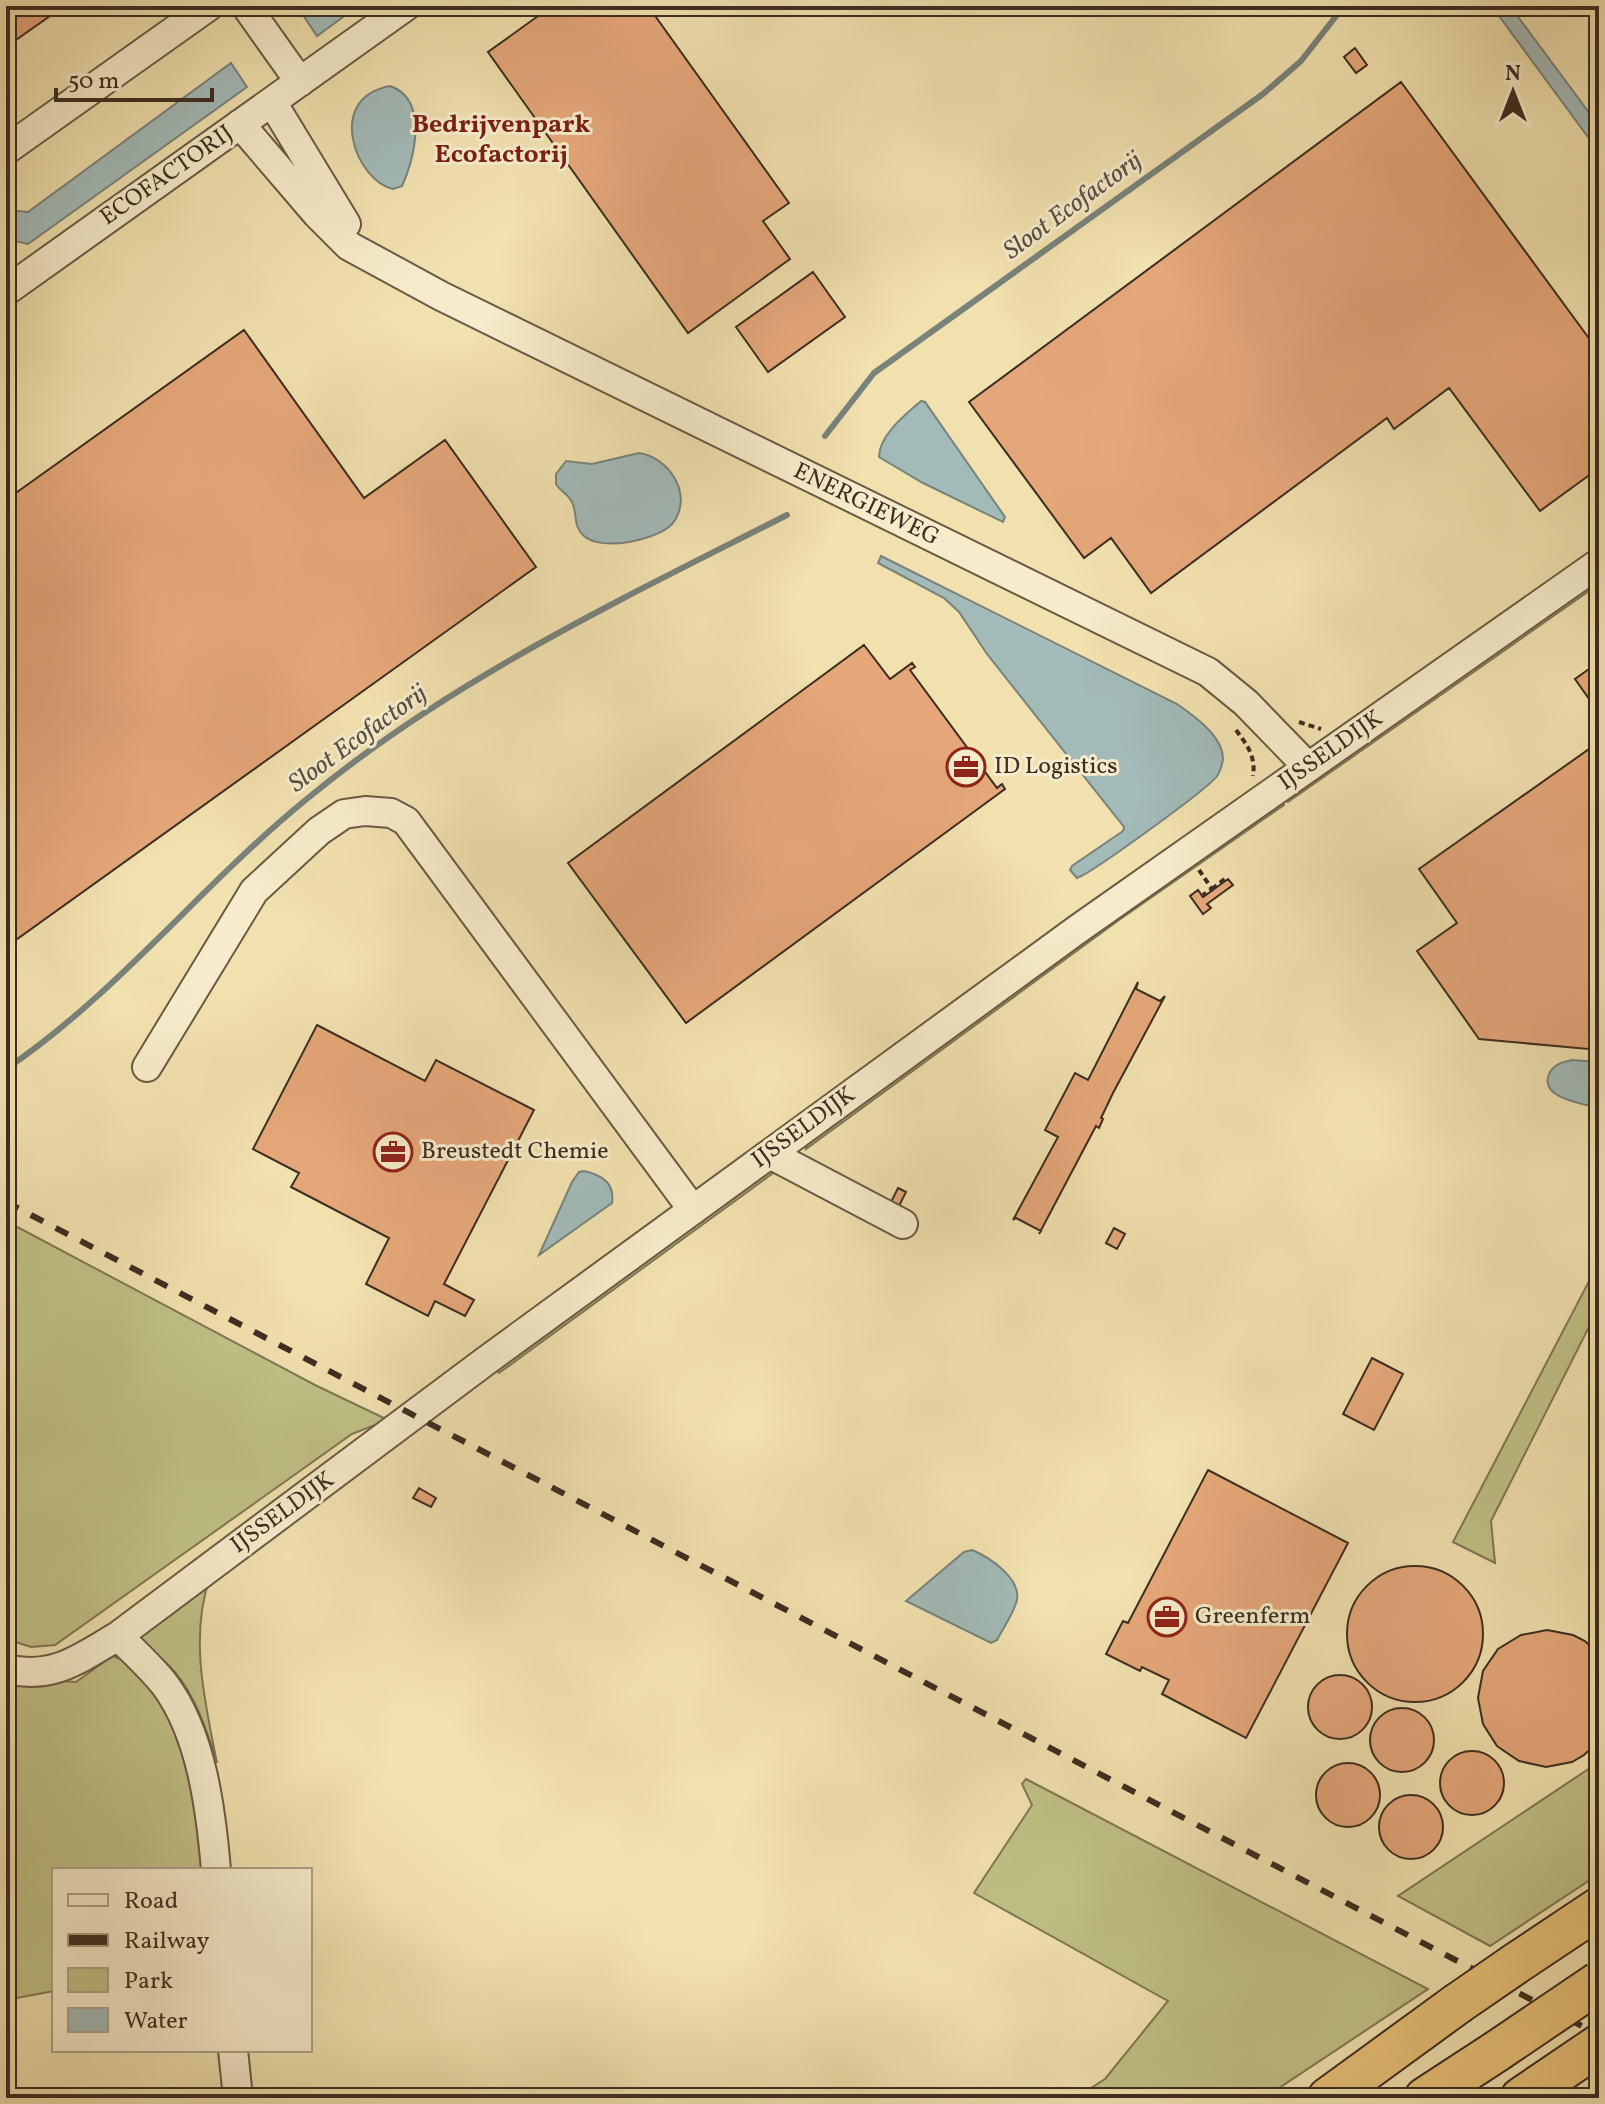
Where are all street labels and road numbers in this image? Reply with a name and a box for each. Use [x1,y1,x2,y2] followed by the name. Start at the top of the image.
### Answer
[94,117,240,235] street label: ECOFACTORIJ
[787,455,945,555] street label: ENERGIEWEG
[1272,702,1390,800] street label: IJSSELDIJK
[745,1079,863,1177] street label: IJSSELDIJK
[224,1464,342,1562] street label: IJSSELDIJK

